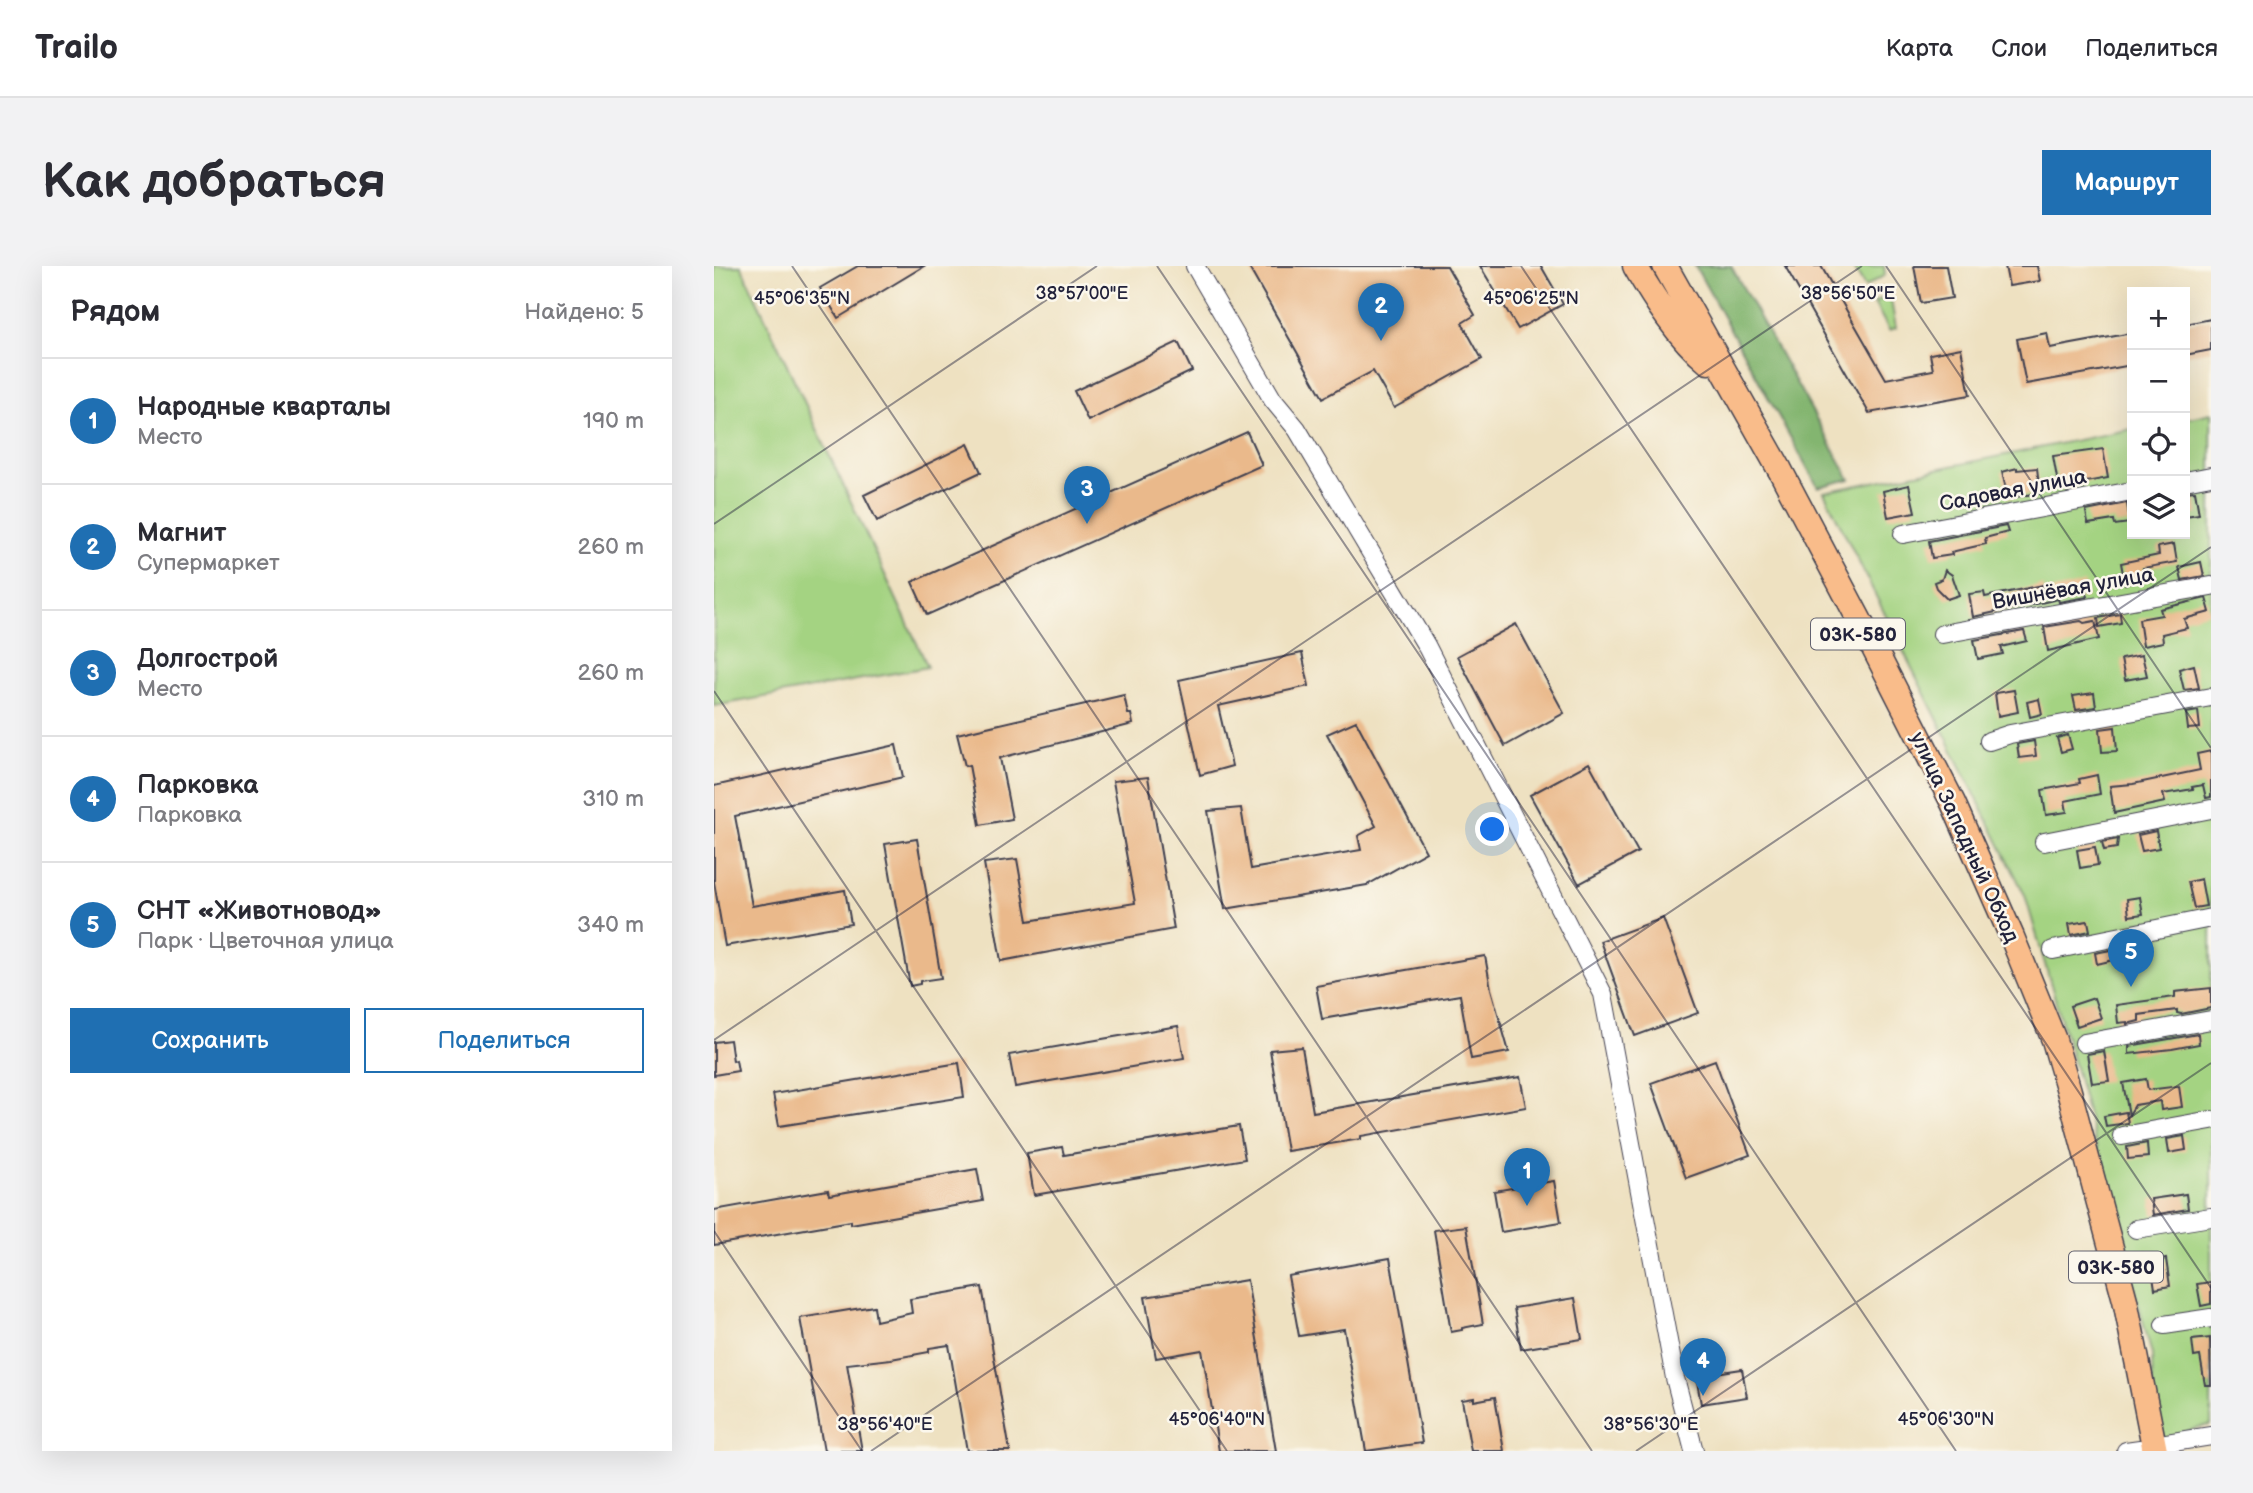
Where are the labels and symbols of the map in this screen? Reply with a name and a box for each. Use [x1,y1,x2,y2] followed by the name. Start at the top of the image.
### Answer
[1036,283,1129,304] text: 38°57'00"E
[1358,283,1404,341] pin: 2
[1801,283,1895,304] text: 38°56'50"E
[754,288,850,309] text: 45°06'35"N
[1483,288,1579,309] text: 45°06'25"N
[1937,464,2089,517] street label: Садовая улица
[1064,466,1110,524] pin: 3
[1990,562,2156,615] street label: Вишнёвая улица
[1811,618,1905,650] road number: 03К-580
[1905,728,2024,947] street label: улица Западный Обход
[1475,812,1509,846] your location
[2108,929,2154,987] pin: 5
[1504,1148,1550,1206] pin: 1
[2069,1252,2163,1282] road number: 03К-580
[1680,1338,1726,1396] pin: 4
[1169,1409,1265,1430] text: 45°06'40"N
[1898,1409,1994,1430] text: 45°06'30"N
[837,1414,933,1435] text: 38°56'40"E
[1603,1414,1699,1435] text: 38°56'30"E

